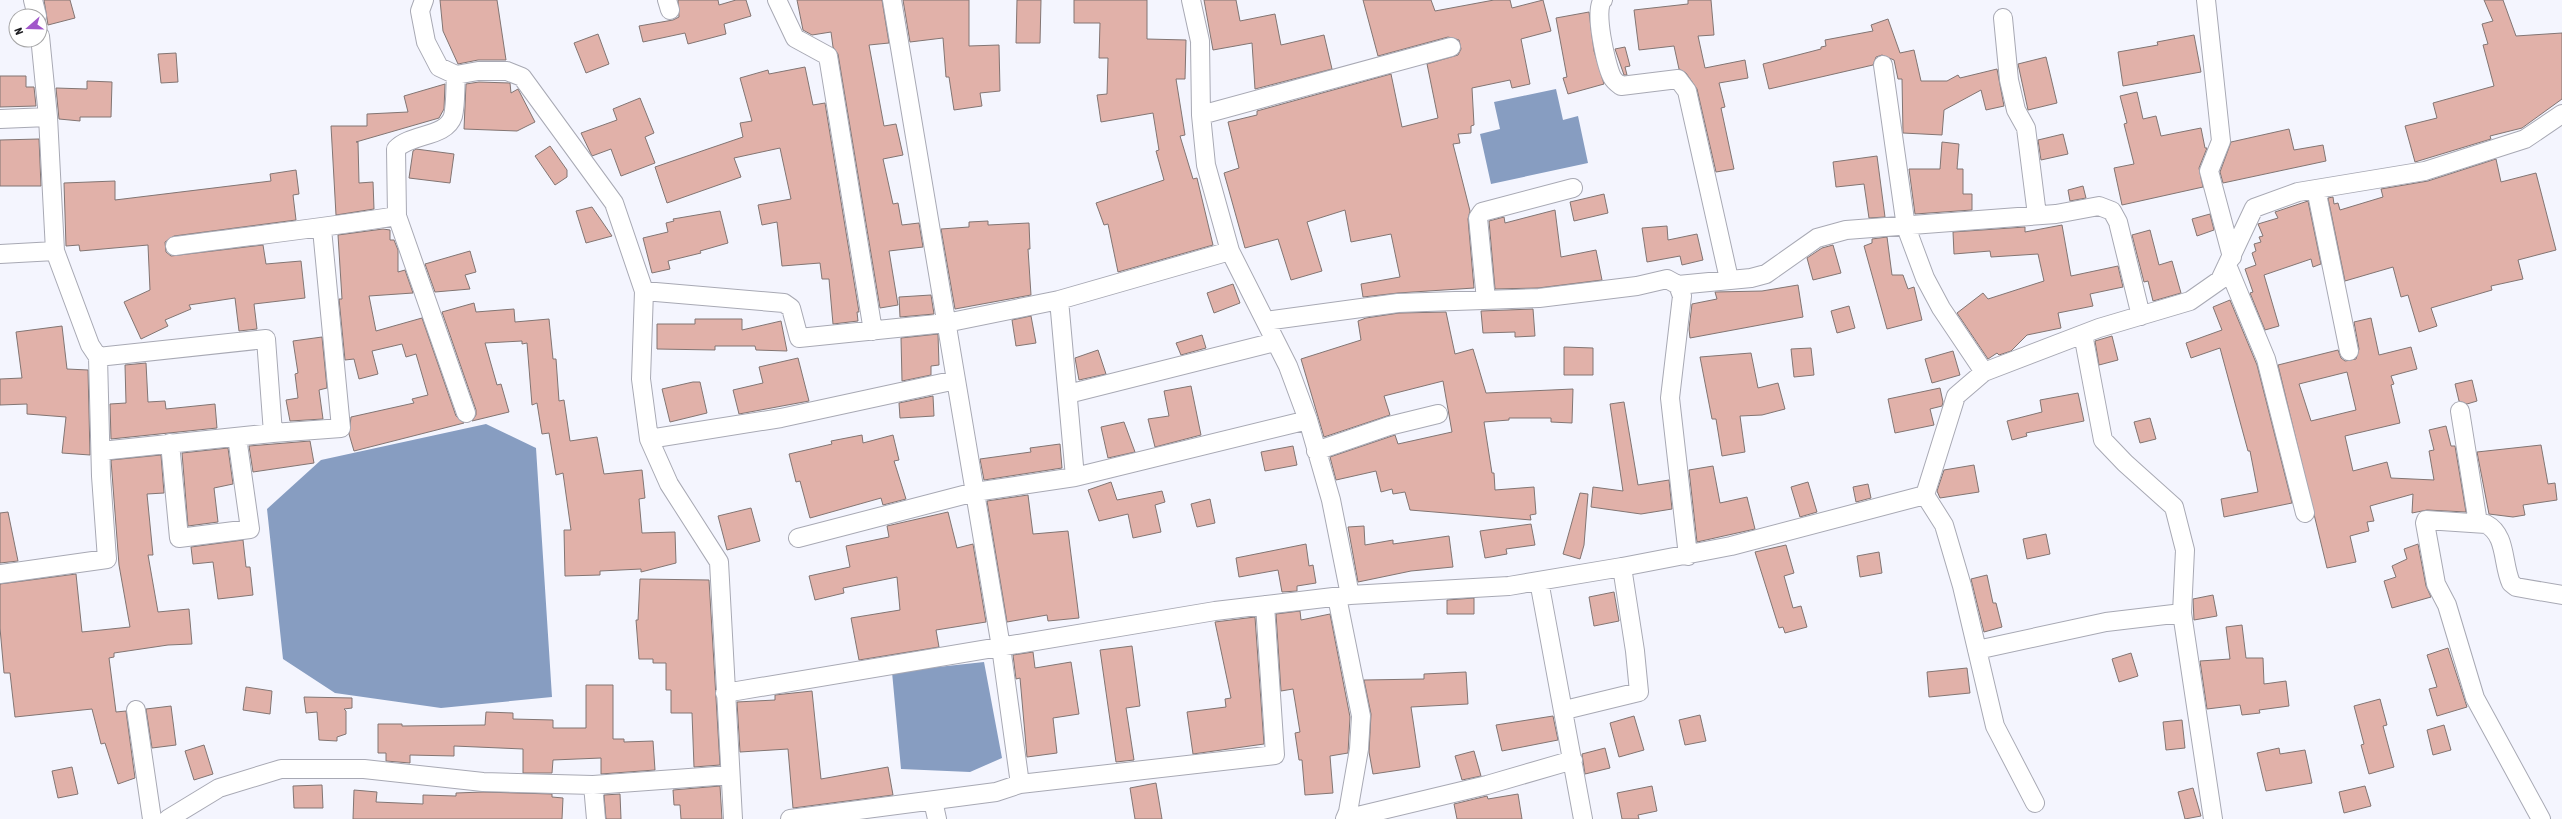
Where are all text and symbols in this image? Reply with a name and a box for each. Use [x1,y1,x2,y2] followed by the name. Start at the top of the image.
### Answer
[8,8,48,48] north arrow
[12,26,25,37] text: N

